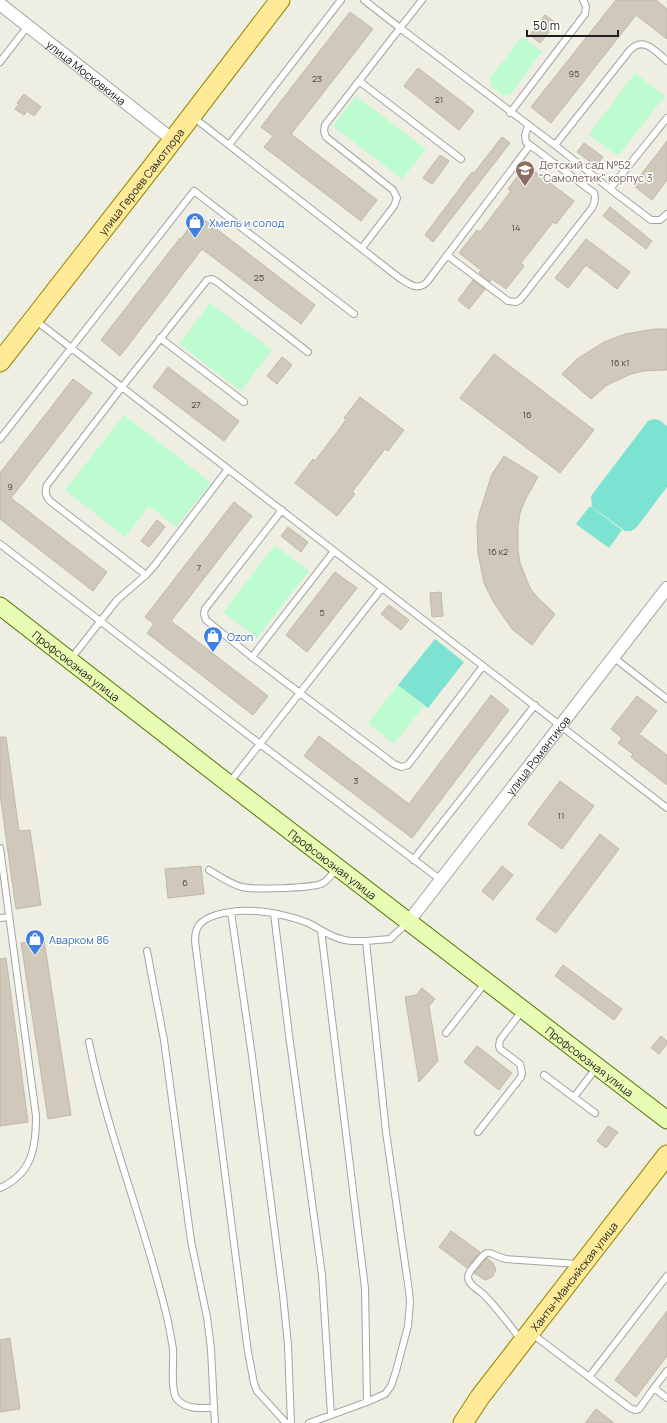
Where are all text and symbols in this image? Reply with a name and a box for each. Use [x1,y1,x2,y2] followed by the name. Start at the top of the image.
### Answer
[527,12,618,38] scale bar
[533,17,560,34] text: 50 m
[44,36,129,108] street label: улица Московкина
[569,67,579,80] house number: 95
[312,72,322,85] house number: 23
[435,93,443,106] house number: 21
[95,125,187,238] street label: улица Героев Самотлора
[539,157,652,185] place label: Детский сад №52 "Самолетик" корпус 3
[514,159,536,187] school or university icon: Детский сад №52 "Самолетик" корпус 3
[184,211,206,239] shop icon: Хмель и солод
[209,215,285,230] place label: Хмель и солод
[512,221,520,234] house number: 14
[254,271,264,284] house number: 25
[611,356,629,369] house number: 16 к1
[191,398,201,411] house number: 27
[522,408,532,421] house number: 16
[7,480,13,493] house number: 9
[488,545,508,558] house number: 16 к2
[197,561,202,574] house number: 7
[319,606,325,619] house number: 5
[202,625,224,653] shop icon: Ozon
[30,627,124,704] street label: Профсоюзная улица
[227,629,253,644] place label: Ozon
[502,712,573,798] street label: улица Романтиков
[354,774,359,787] house number: 3
[557,809,565,822] house number: 11
[286,825,380,902] street label: Профсоюзная улица
[182,876,188,889] house number: 6
[24,928,46,956] shop icon: Аварком 86
[49,932,110,947] place label: Аварком 86
[543,1022,637,1099] street label: Профсоюзная улица
[526,1218,621,1334] street label: Ханты-Мансийская улица

